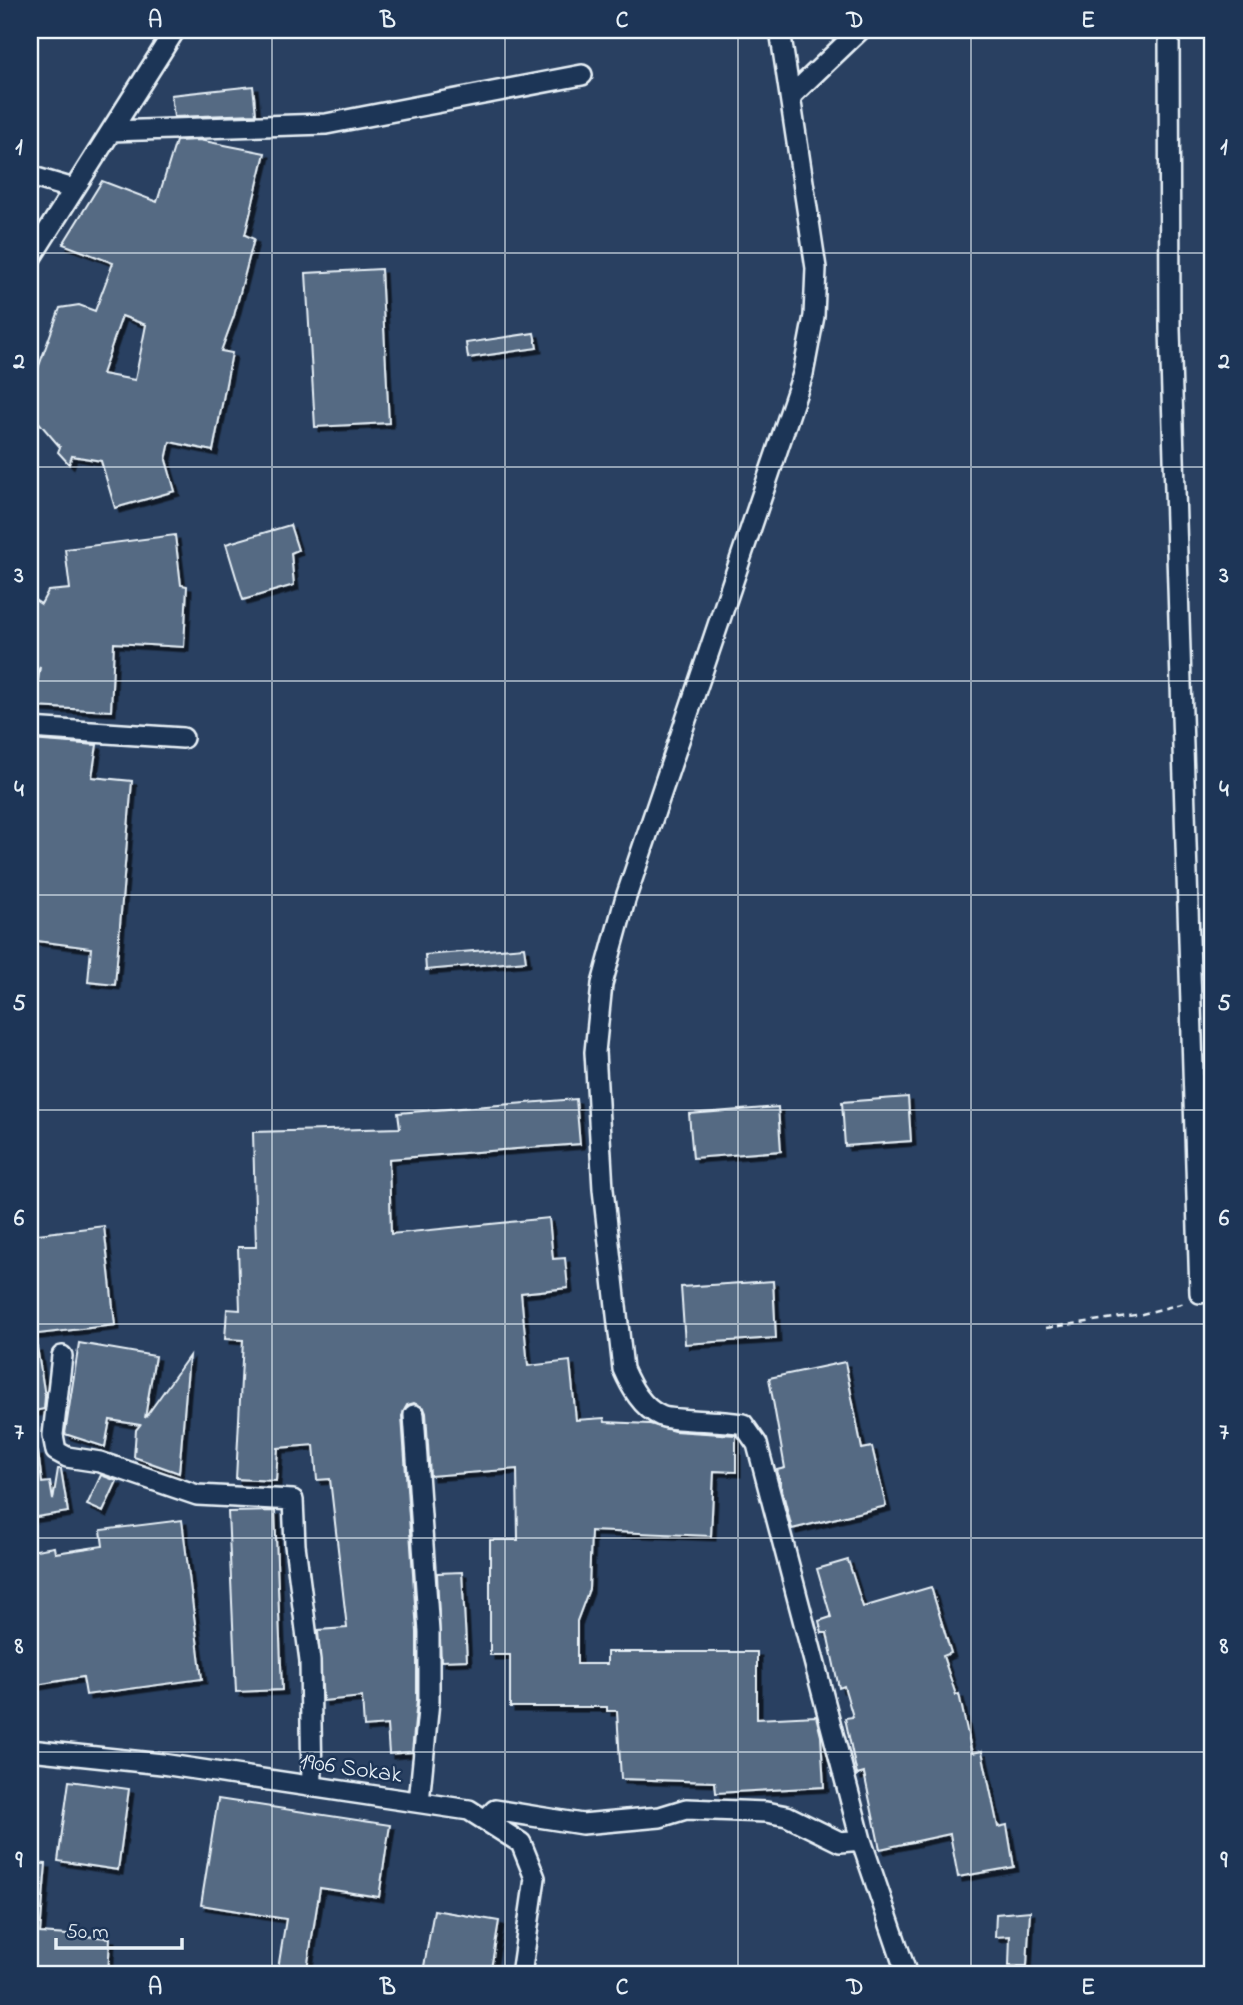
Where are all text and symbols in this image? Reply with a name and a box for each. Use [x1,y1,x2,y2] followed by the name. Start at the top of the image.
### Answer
[148,5,162,38] text: A
[379,5,396,38] text: B
[616,5,629,38] text: C
[846,5,863,38] text: D
[1081,5,1095,38] text: E
[15,132,23,165] text: 1
[1220,132,1228,165] text: 1
[12,346,25,379] text: 2
[1217,346,1230,379] text: 2
[13,560,24,593] text: 3
[1218,560,1229,593] text: 3
[14,774,24,807] text: 4
[1219,774,1229,807] text: 4
[12,988,26,1021] text: 5
[1217,988,1231,1021] text: 5
[14,1203,25,1236] text: 6
[1219,1203,1230,1236] text: 6
[14,1417,24,1450] text: 7
[1219,1417,1229,1450] text: 7
[14,1631,24,1664] text: 8
[1219,1631,1229,1664] text: 8
[297,1745,405,1794] street label: 1906 Sokak
[15,1845,24,1878] text: 9
[1220,1845,1229,1878] text: 9
[56,1907,182,1951] scale bar
[66,1918,109,1948] text: 50 m
[148,1972,162,2005] text: A
[379,1972,396,2005] text: B
[616,1972,629,2005] text: C
[846,1972,863,2005] text: D
[1081,1972,1095,2005] text: E

